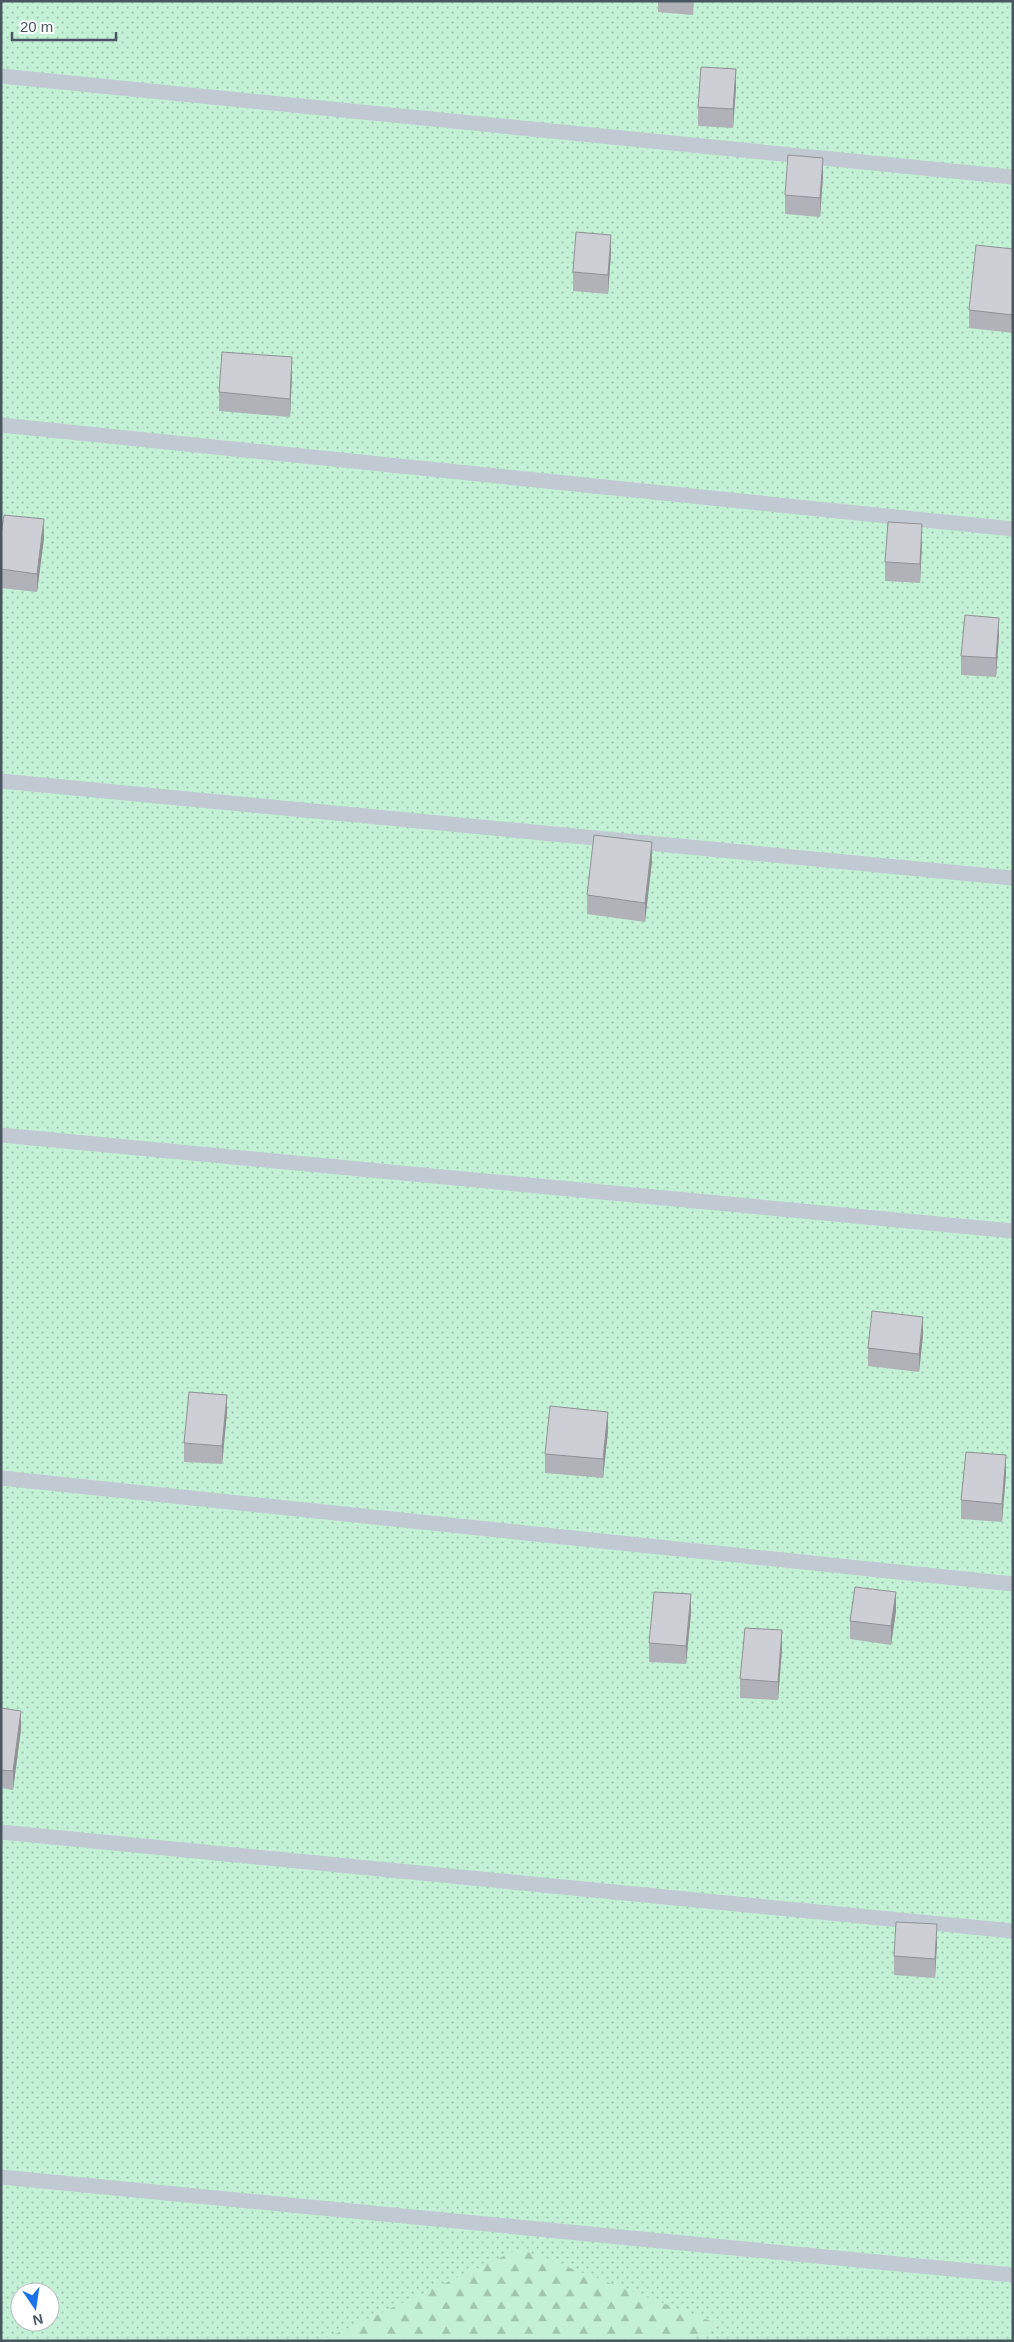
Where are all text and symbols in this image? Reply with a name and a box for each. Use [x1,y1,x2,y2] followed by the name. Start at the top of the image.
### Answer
[12,10,116,42] scale bar
[20,18,53,35] text: 20 m
[10,2282,60,2332] north arrow
[31,2311,45,2329] text: N

